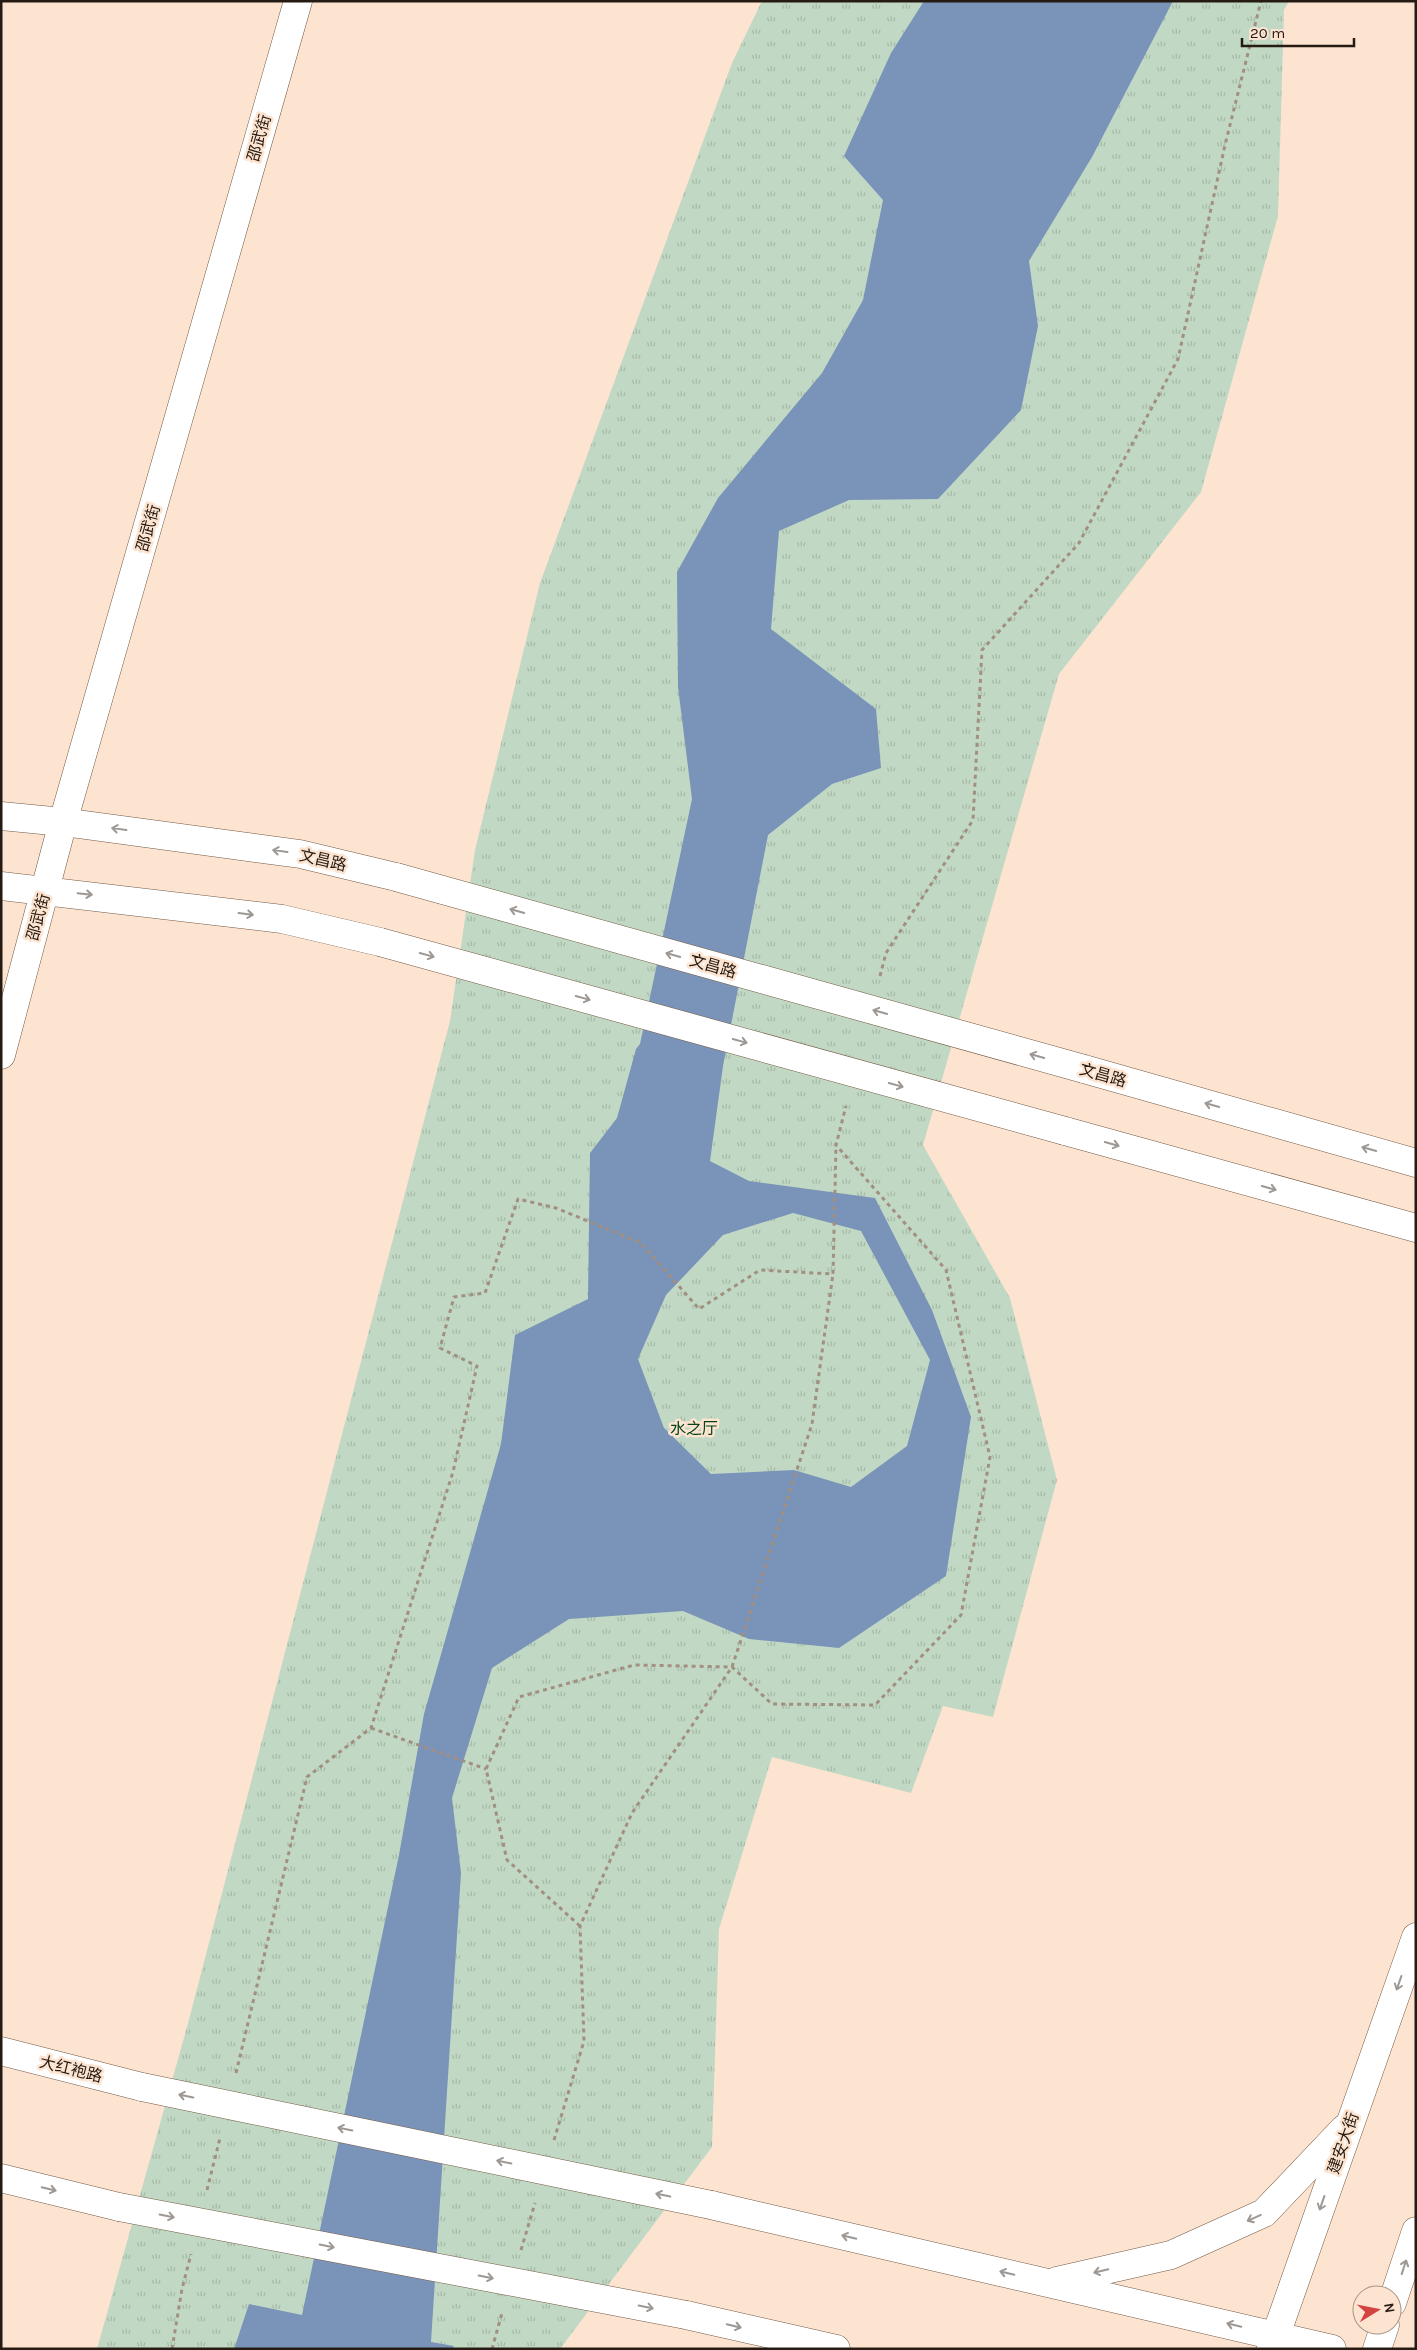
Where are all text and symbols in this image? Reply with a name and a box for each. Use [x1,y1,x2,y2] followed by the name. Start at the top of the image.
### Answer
[1242,15,1354,47] scale bar
[1250,24,1285,42] text: 20 m
[243,112,275,164] street label: 邵武街
[132,502,164,554] street label: 邵武街
[111,824,127,834] one-way arrow
[297,845,349,875] street label: 文昌路
[272,846,288,856] one-way arrow
[76,889,92,899] one-way arrow
[23,891,53,943] street label: 邵武街
[509,906,525,915] one-way arrow
[238,909,254,919] one-way arrow
[666,949,682,959] one-way arrow
[687,950,739,982] street label: 文昌路
[418,951,434,960] one-way arrow
[575,994,591,1003] one-way arrow
[873,1007,889,1017] one-way arrow
[731,1037,747,1047] one-way arrow
[1029,1051,1045,1060] one-way arrow
[1077,1059,1129,1091] street label: 文昌路
[888,1080,904,1090] one-way arrow
[1205,1100,1221,1110] one-way arrow
[1104,1140,1120,1149] one-way arrow
[1361,1144,1377,1154] one-way arrow
[1260,1183,1276,1193] one-way arrow
[670,1419,718,1438] park label: 水之厅
[1394,1975,1404,1991] one-way arrow
[38,2052,104,2086] street label: 大红袍路
[178,2091,194,2100] one-way arrow
[1324,2110,1362,2176] street label: 建安大街
[337,2124,353,2133] one-way arrow
[496,2157,512,2166] one-way arrow
[40,2185,56,2194] one-way arrow
[655,2190,671,2199] one-way arrow
[1317,2194,1326,2210] one-way arrow
[159,2212,175,2221] one-way arrow
[1247,2213,1262,2223] one-way arrow
[841,2232,857,2241] one-way arrow
[318,2242,334,2252] one-way arrow
[1400,2260,1409,2275] one-way arrow
[1094,2267,1110,2276] one-way arrow
[1000,2268,1016,2277] one-way arrow
[478,2273,494,2282] one-way arrow
[1352,2285,1402,2335] north arrow
[1380,2301,1399,2314] text: N
[638,2303,654,2313] one-way arrow
[1226,2320,1242,2329] one-way arrow
[725,2322,741,2331] one-way arrow

